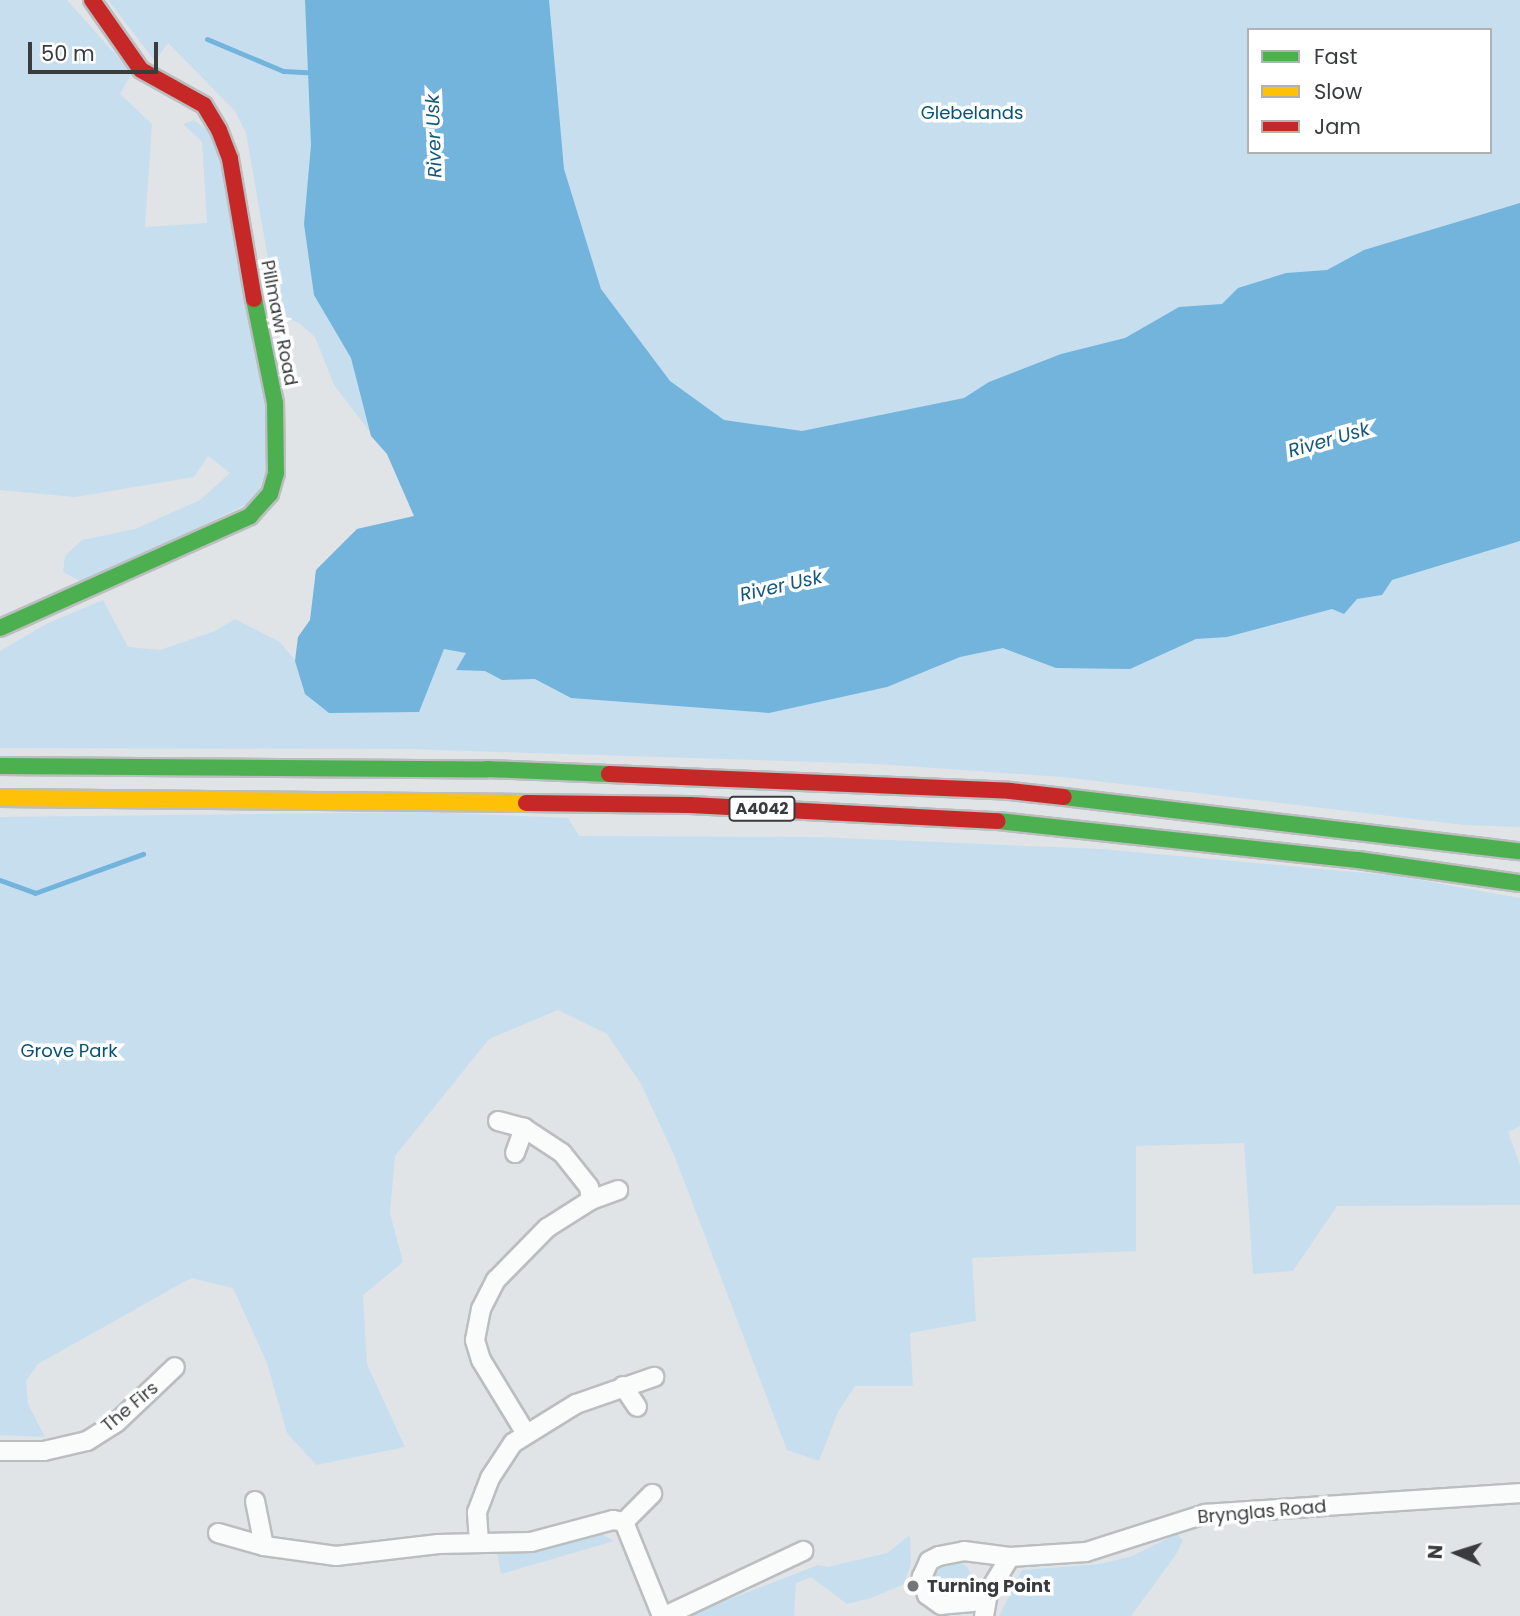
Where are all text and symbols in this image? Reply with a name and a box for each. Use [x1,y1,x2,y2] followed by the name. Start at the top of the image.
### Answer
[32,28,161,72] scale bar
[1247,28,1492,154] legend
[41,39,95,68] text: 50 m
[1314,42,1357,71] text: Fast
[1314,77,1362,106] text: Slow
[421,94,447,178] water label: River Usk
[921,102,1023,124] park label: Glebelands
[1314,112,1361,141] text: Jam
[256,258,302,388] street label: Pillmawr Road
[1286,417,1372,463] water label: River Usk
[738,565,824,607] water label: River Usk
[727,796,797,822] road number: A4042
[21,1040,117,1062] park label: Grove Park
[97,1377,163,1437] street label: The Firs
[1197,1496,1327,1528] street label: Brynglas Road
[1422,1518,1492,1588] north arrow
[1422,1544,1449,1560] text: N
[927,1575,1051,1597] place label: Turning Point
[905,1578,921,1594] marker: Turning Point

